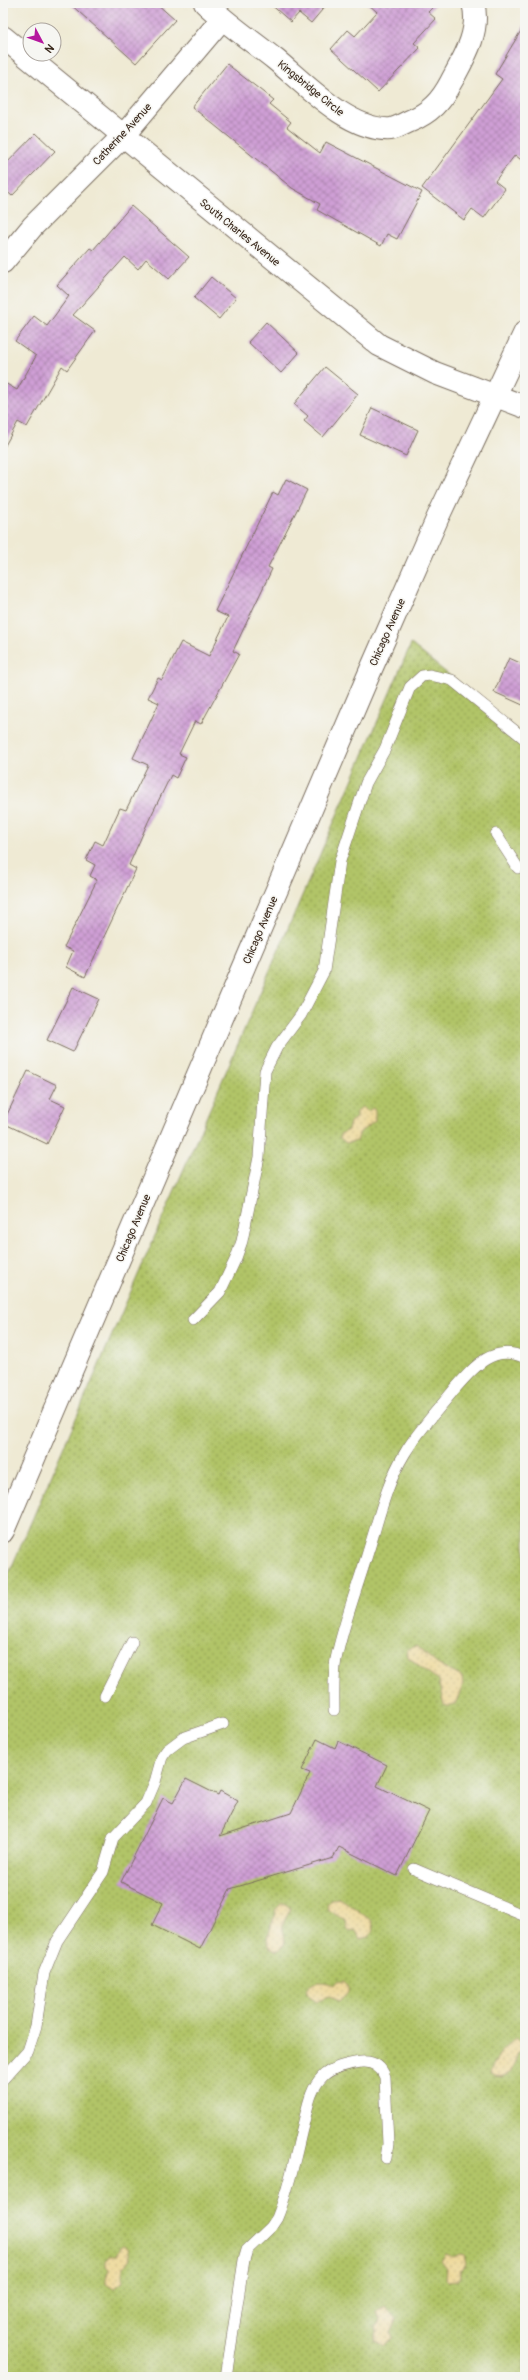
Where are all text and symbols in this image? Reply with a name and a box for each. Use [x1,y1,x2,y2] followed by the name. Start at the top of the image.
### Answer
[22,22,62,62] north arrow
[41,41,57,56] text: N
[275,58,347,119] street label: Kingsbridge Circle
[90,100,155,168] street label: Catherine Avenue
[197,196,283,269] street label: South Charles Avenue
[367,596,408,668] street label: Chicago Avenue
[240,894,281,966] street label: Chicago Avenue
[113,1192,154,1264] street label: Chicago Avenue

